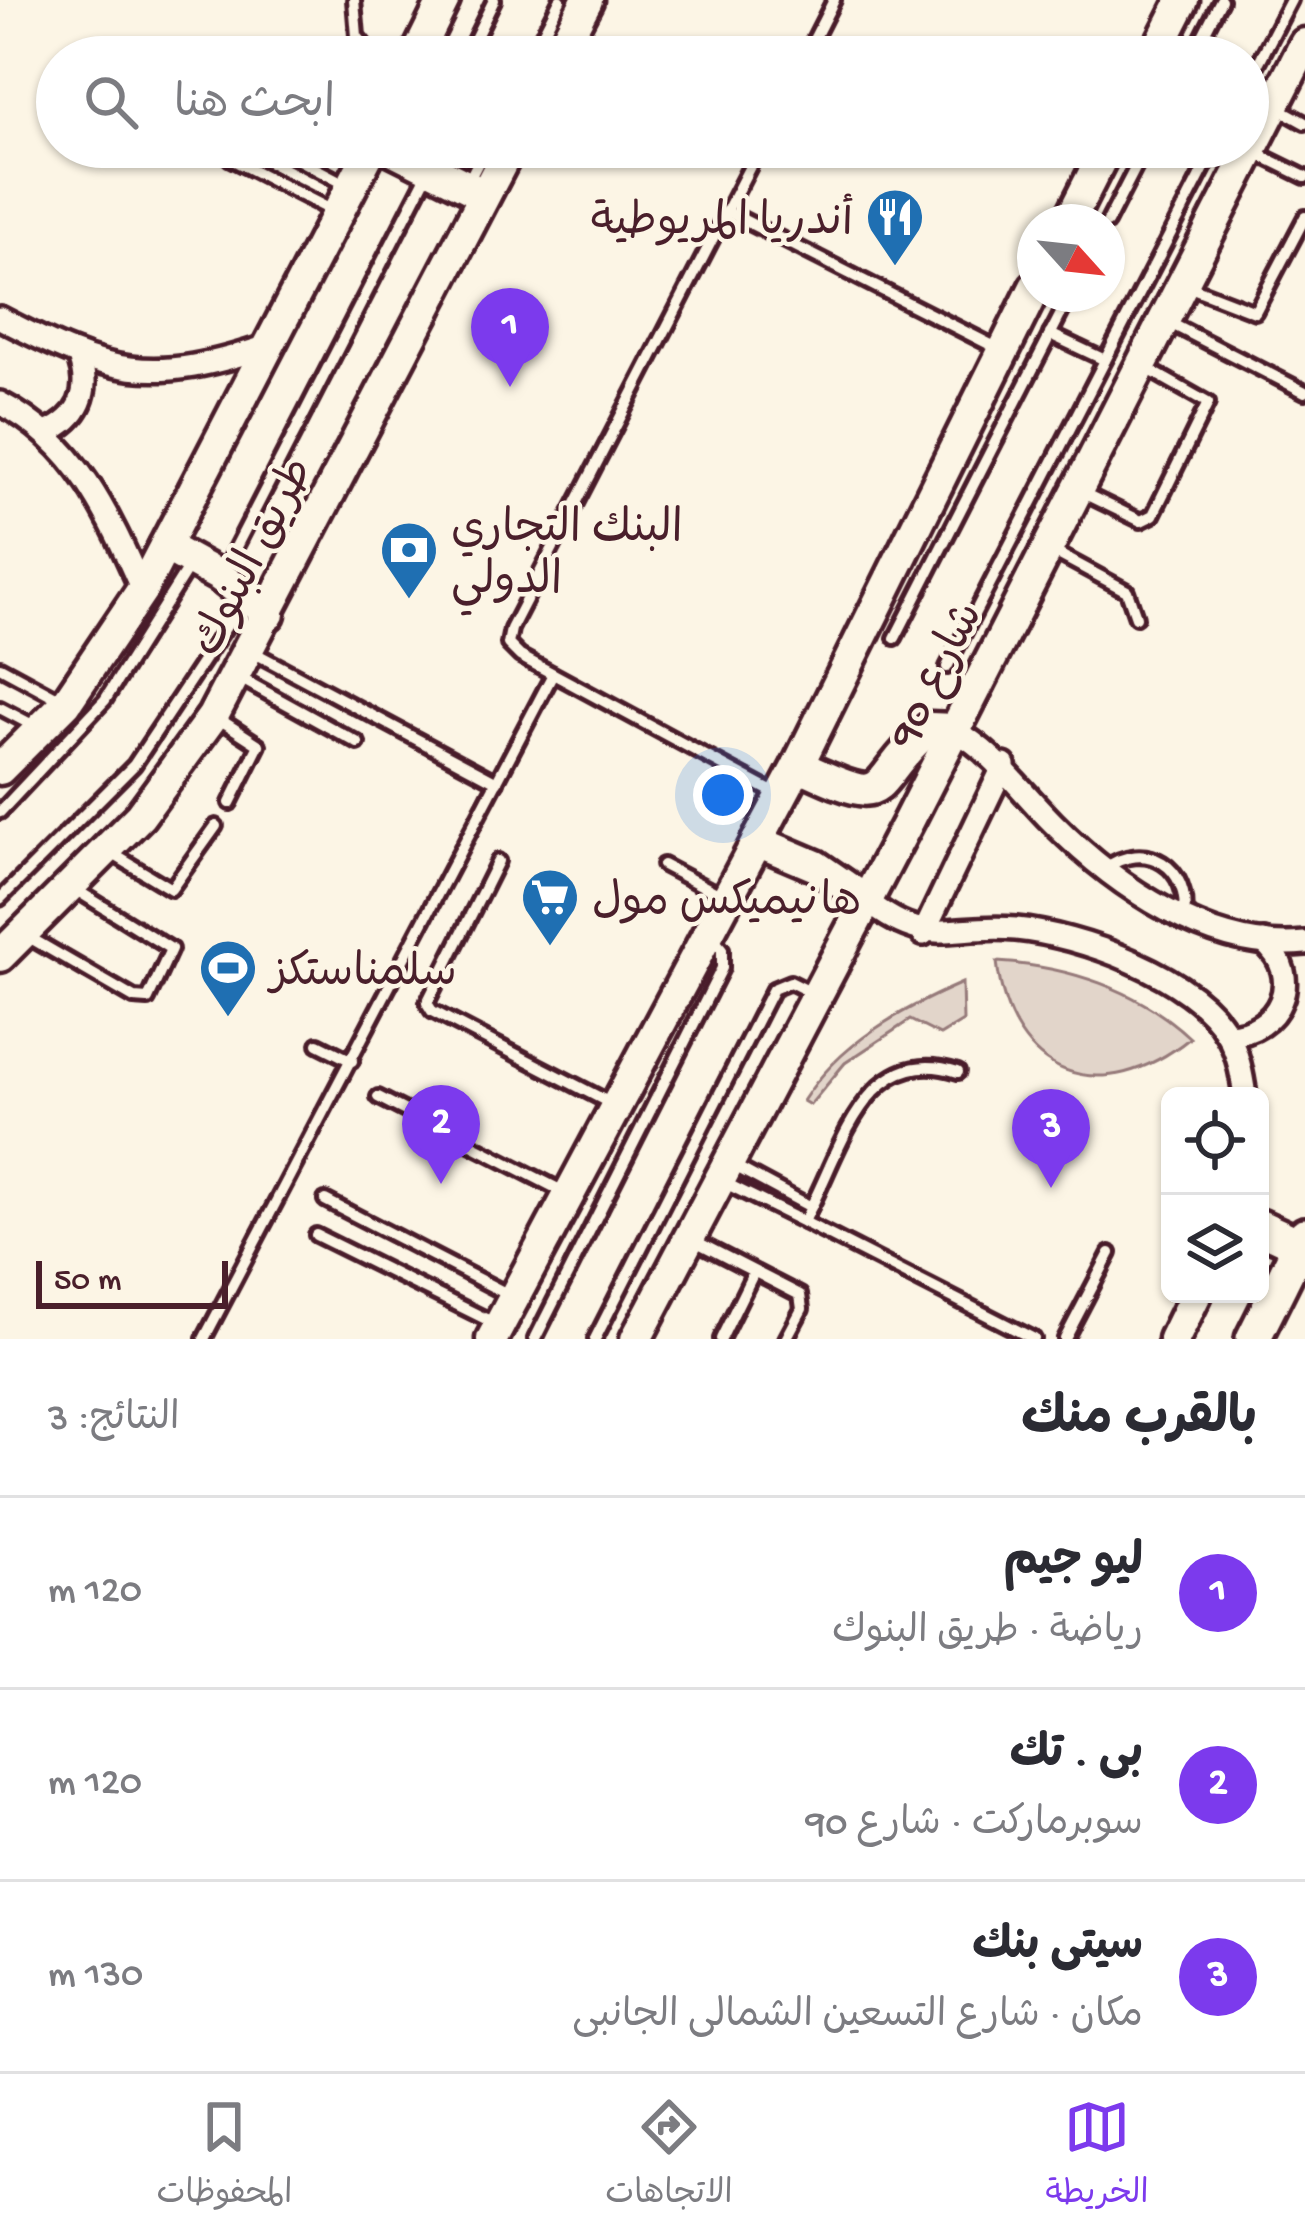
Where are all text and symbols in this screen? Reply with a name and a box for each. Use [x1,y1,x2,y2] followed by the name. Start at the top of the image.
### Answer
[36,36,1269,168] search box
[78,69,144,135] icon: search
[174,80,335,133] text: ابحث هنا
[864,186,926,268] restaurant icon: أندريا المريوطية
[591,193,853,251] place label: أندريا المريوطية
[1017,204,1125,312] north arrow
[471,288,549,387] pin: 1
[183,450,328,667] street label: طريق البنوك
[451,505,683,616] place label: البنك التجاري الدولي
[378,519,440,601] bank icon: البنك التجاري الدولي
[879,595,998,759] street label: شارع 90
[693,765,753,825] your location
[519,866,581,948] supermarket icon: هانيميكس مول
[592,878,862,931] place label: هانيميكس مول
[197,937,259,1019] sports icon: سلمناستكز
[266,949,457,1002] place label: سلمناستكز
[402,1085,480,1184] pin: 2
[1161,1087,1269,1303] map controls
[1161,1087,1269,1195] button: locate
[1012,1089,1090,1188] pin: 3
[1161,1195,1269,1303] button: layers
[36,1255,228,1308] scale bar
[54,1263,121,1301] text: 50 m
[1021,1392,1257,1452] text: بالقرب منك
[48,1398,180,1444] text: النتائج: 3
[1004,1538,1143,1591] text: ليو جيم
[48,1570,142,1616] text: 120 m
[1210,1570,1226,1616] text: 1
[832,1611,1143,1657] text: رياضة · طريق البنوك
[1010,1730,1143,1783] text: بى . تك
[48,1762,142,1808] text: 120 m
[1208,1762,1228,1808] text: 2
[806,1803,1143,1849] text: سوبرماركت · شارع 90
[972,1922,1143,1975] text: سيتى بنك
[48,1954,143,2000] text: 130 m
[1208,1954,1228,2000] text: 3
[572,1995,1143,2041] text: مكان · شارع التسعين الشمالى الجانبى
[156,2094,292,2220] tab: المحفوظات
[605,2094,733,2220] tab: الاتجاهات
[1046,2094,1149,2220] tab: الخريطة

